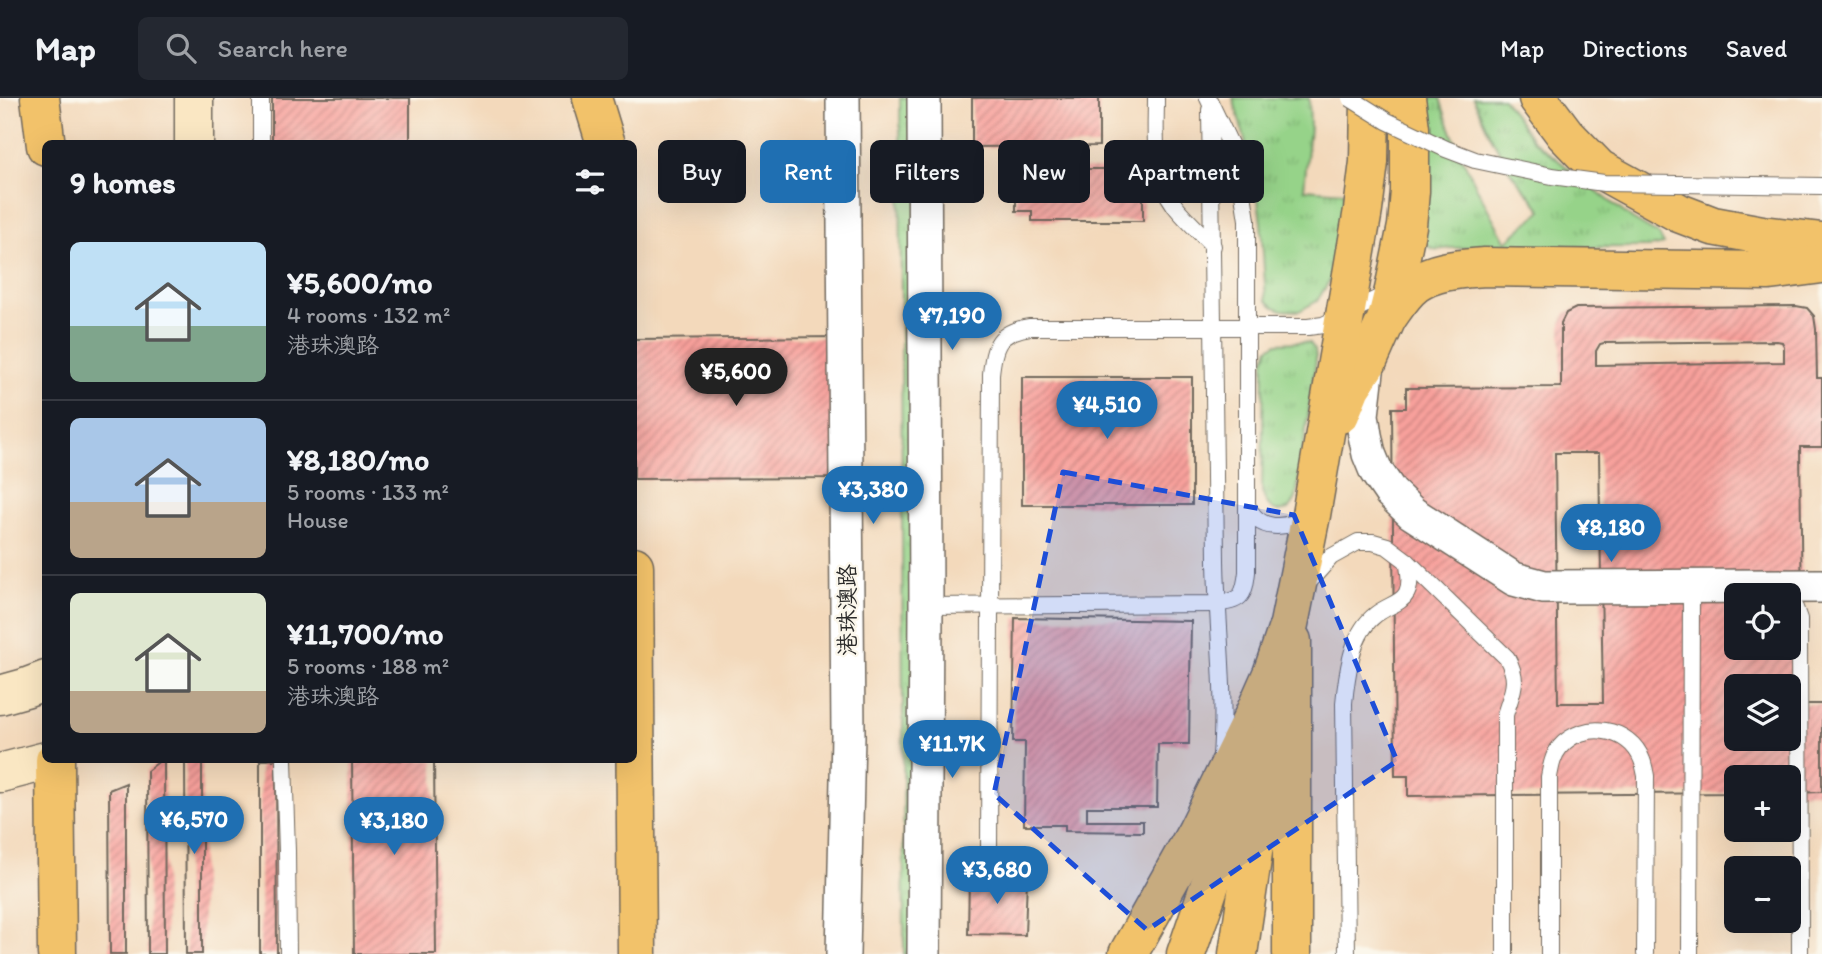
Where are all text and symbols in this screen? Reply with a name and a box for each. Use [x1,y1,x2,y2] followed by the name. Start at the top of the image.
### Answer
[138,17,628,80] search box
[35,29,96,68] text: Map
[162,29,200,67] icon: search
[218,32,348,64] text: Search here
[1500,34,1544,63] text: Map
[1582,34,1688,63] text: Directions
[1726,34,1787,63] text: Saved
[658,140,746,203] chip: Buy
[760,140,856,203] chip: Rent
[870,140,984,203] chip: Filters
[998,140,1090,203] chip: New
[1104,140,1264,203] chip: Apartment
[571,163,609,201] icon: filters
[70,164,176,201] text: 9 homes
[287,264,433,301] text: ¥5,600/mo
[126,270,210,354] icon: home
[895,292,1009,352] pin: ¥7,190
[287,301,450,329] text: 4 rooms · 132 m²
[919,301,985,329] text: ¥7,190
[287,331,379,359] text: 港珠澳路
[679,348,793,408] pin: ¥5,600
[701,357,771,385] text: ¥5,600
[1050,382,1164,441] pin: ¥4,510
[1072,390,1142,418] text: ¥4,510
[287,441,429,478] text: ¥8,180/mo
[126,446,210,530] icon: home
[816,466,930,526] pin: ¥3,380
[838,475,908,503] text: ¥3,380
[287,478,449,506] text: 5 rooms · 133 m²
[1554,504,1668,564] pin: ¥8,180
[287,506,349,534] text: House
[1577,513,1645,541] text: ¥8,180
[833,564,861,656] street label: 港珠澳路
[1724,583,1801,933] map controls
[1724,583,1801,660] button: locate
[287,615,444,652] text: ¥11,700/mo
[126,621,210,705] icon: home
[287,652,449,680] text: 5 rooms · 188 m²
[1724,674,1801,751] button: layers
[287,682,379,710] text: 港珠澳路
[895,720,1009,780] pin: ¥11.7K
[919,729,985,757] text: ¥11.7K
[1724,765,1801,842] button: +
[137,796,251,856] pin: ¥6,570
[337,798,451,857] pin: ¥3,180
[160,805,228,833] text: ¥6,570
[360,806,428,834] text: ¥3,180
[940,846,1054,906] pin: ¥3,680
[962,855,1032,883] text: ¥3,680
[1724,856,1801,933] button: −

